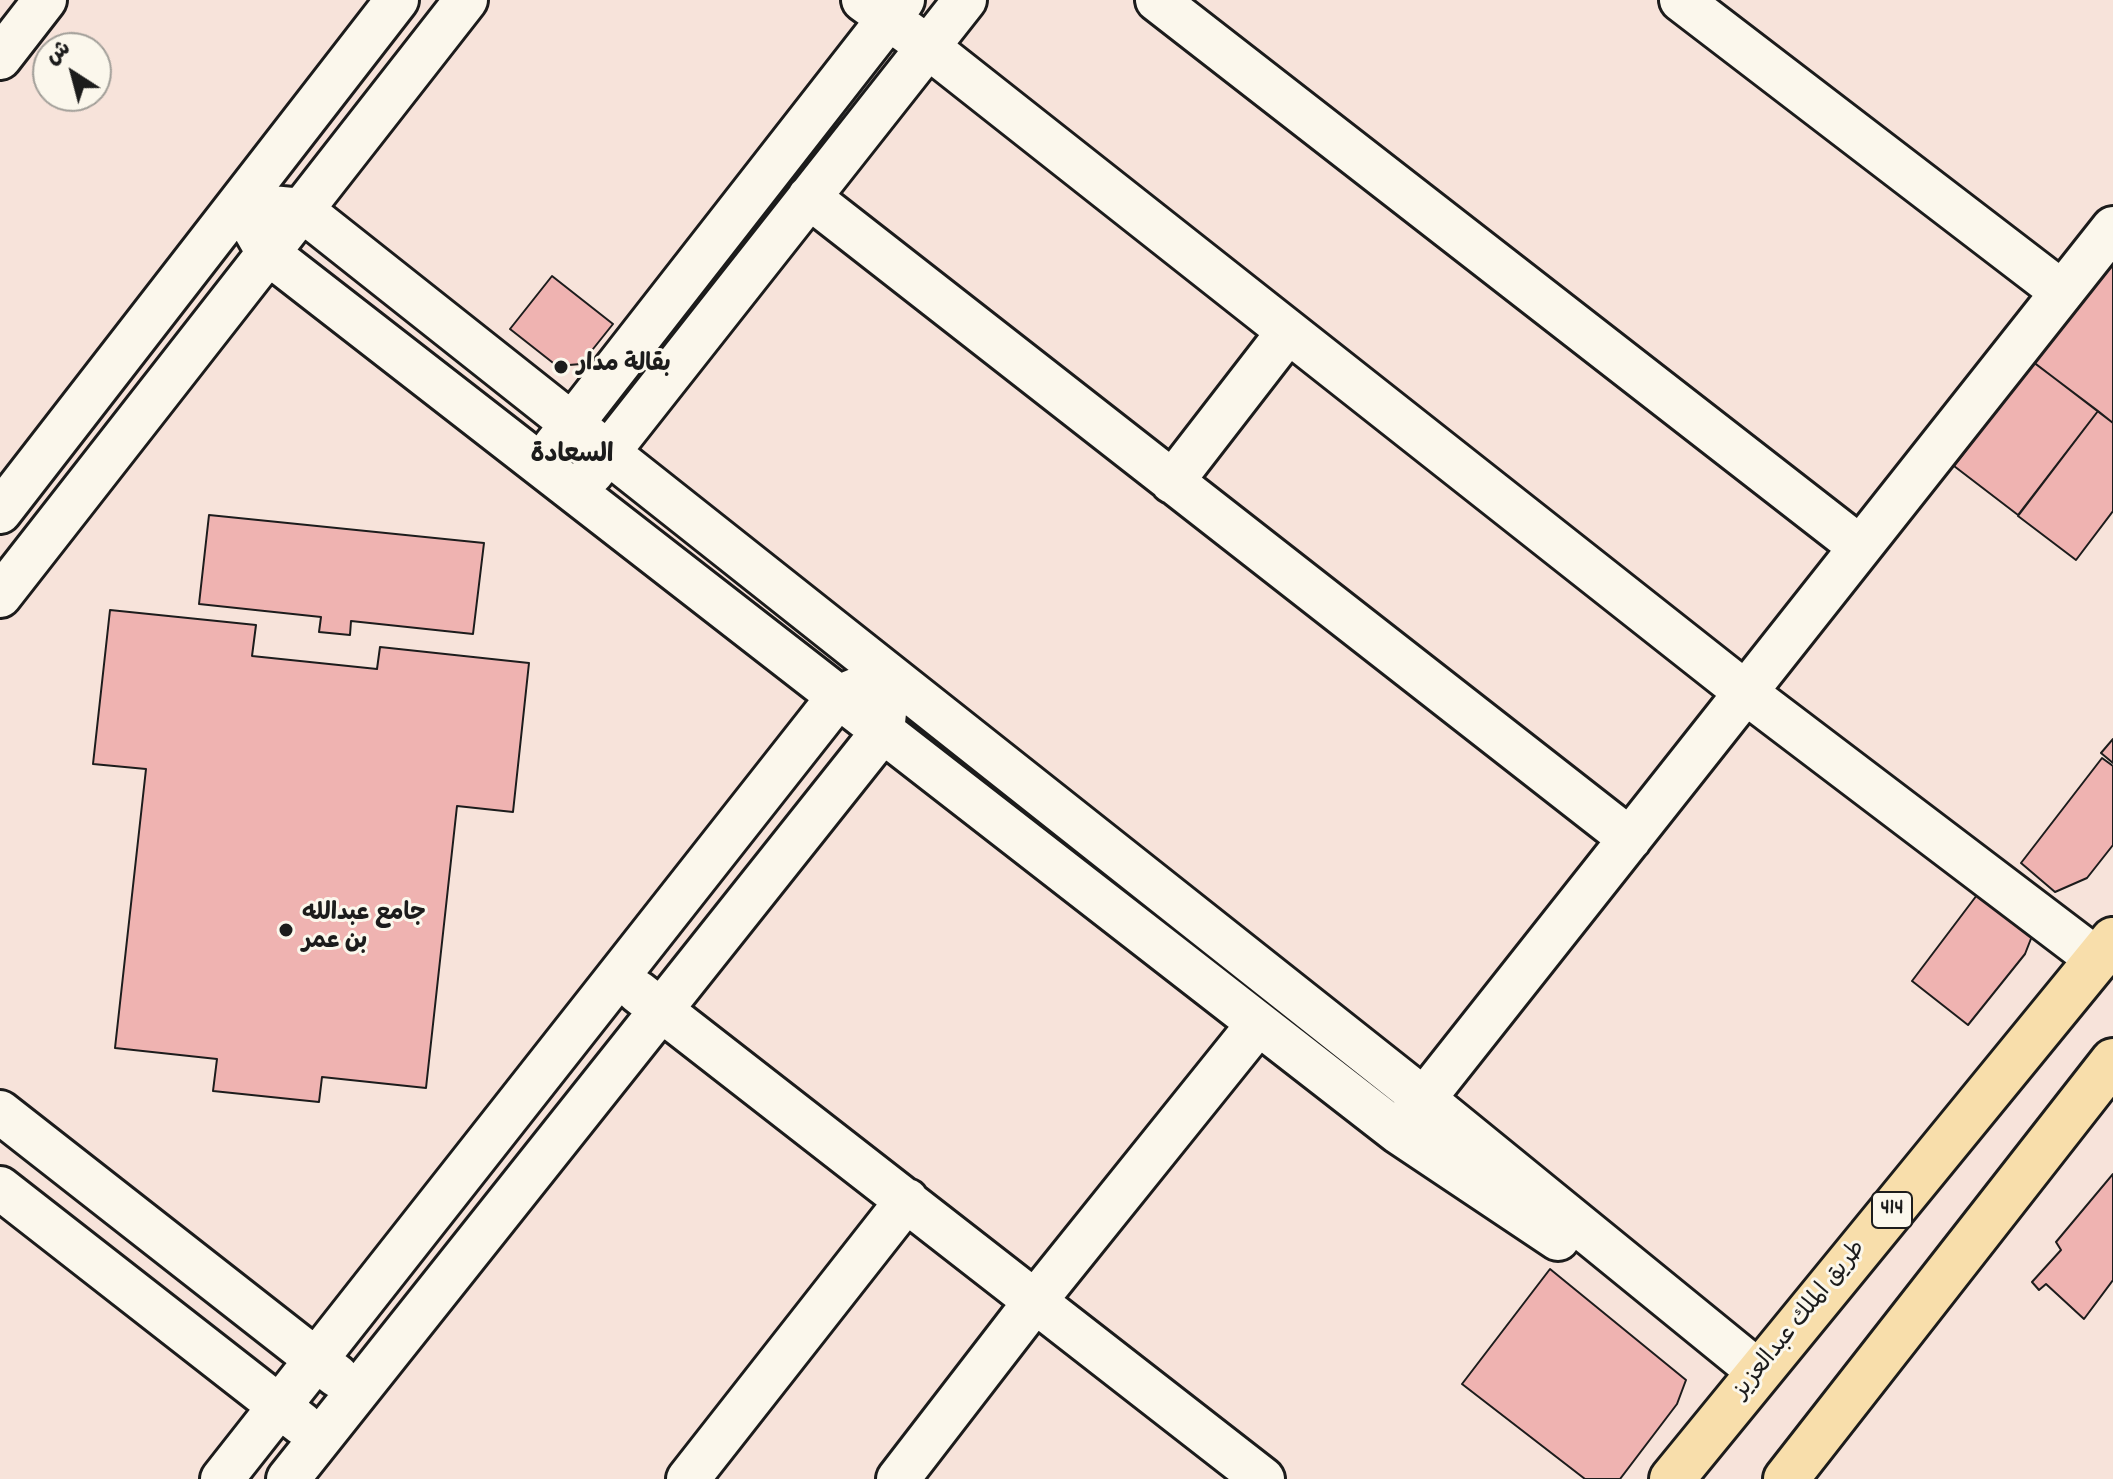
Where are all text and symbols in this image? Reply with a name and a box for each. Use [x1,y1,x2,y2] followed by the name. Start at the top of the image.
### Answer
[32,32,112,112] north arrow
[40,34,78,73] text: ش
[577,353,671,381] place label: بقالة مدار
[552,358,570,376] marker: بقالة مدار
[530,441,614,473] district label: السعادة
[302,902,426,958] place label: جامع عبدالله بن عمر
[277,921,295,939] marker: جامع عبدالله بن عمر
[1872,1192,1912,1228] road number: 414
[1728,1236,1874,1406] street label: طريق الملك عبدالعزيز

